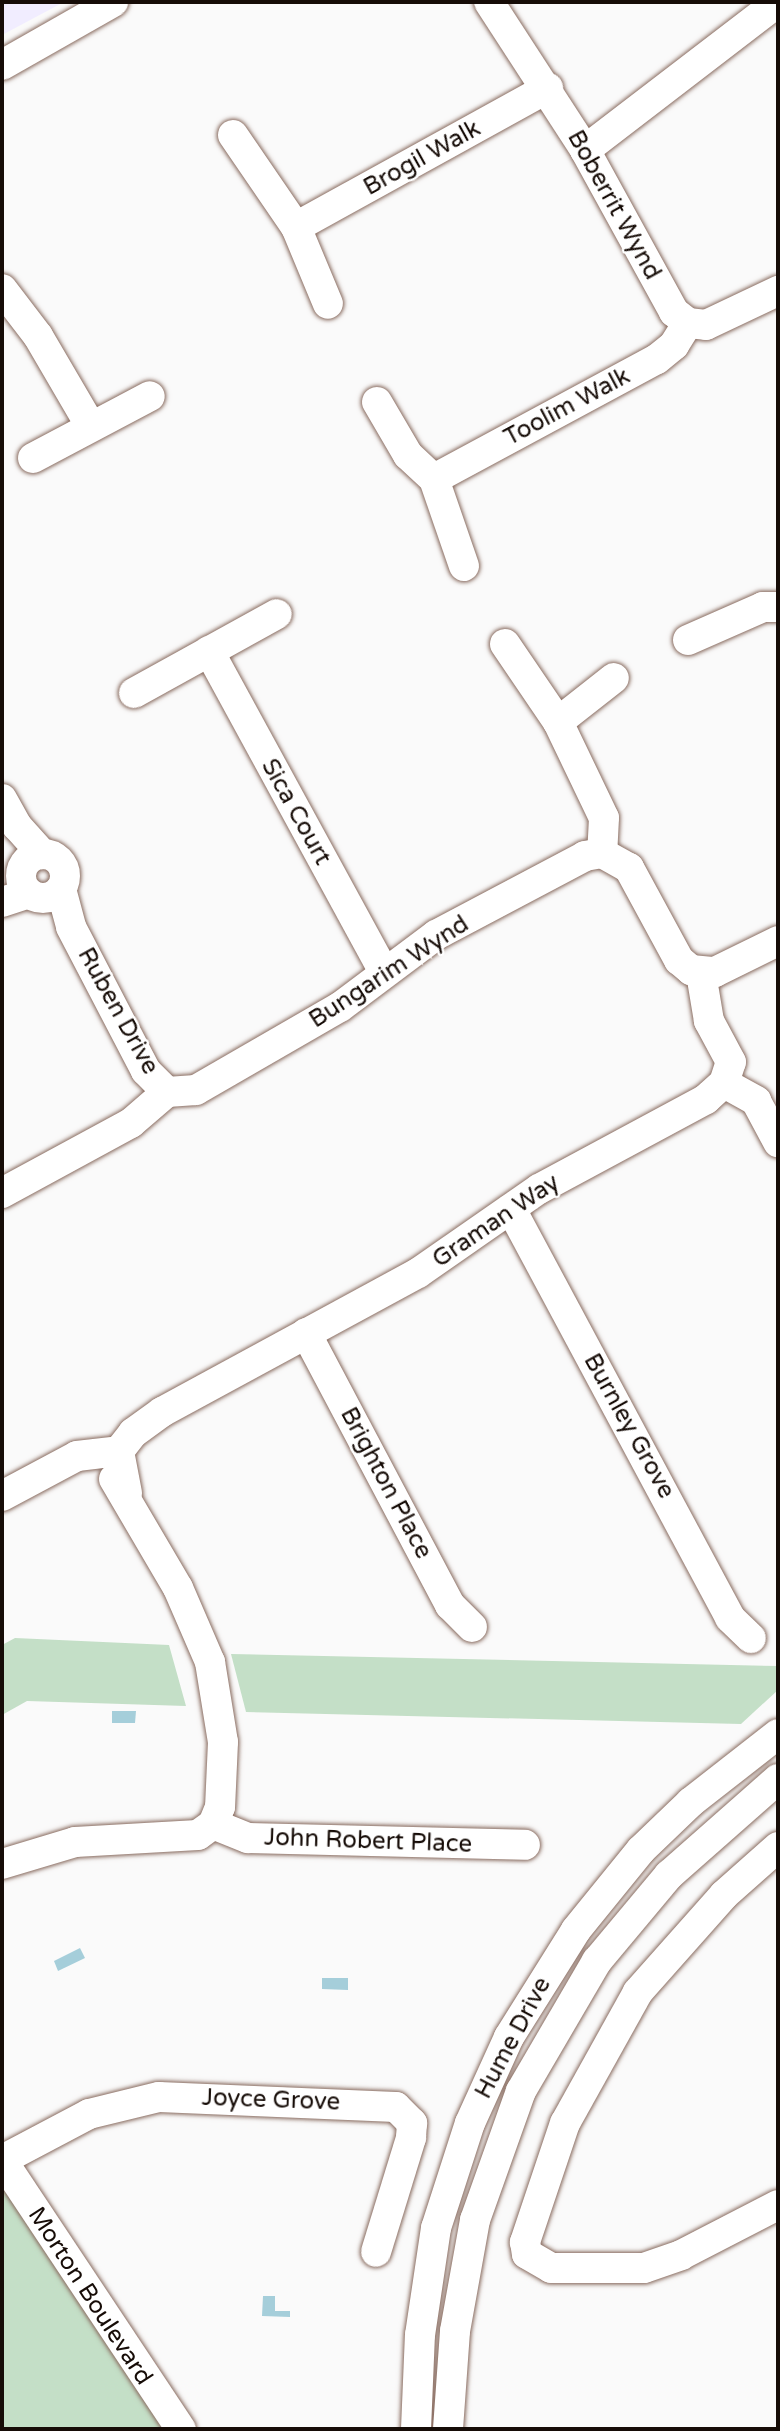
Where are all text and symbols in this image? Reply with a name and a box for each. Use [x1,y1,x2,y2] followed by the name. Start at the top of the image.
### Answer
[359,114,485,202] street label: Brogil Walk
[561,125,667,285] street label: Boberrit Wynd
[499,362,635,452] street label: Toolim Walk
[255,754,337,870] street label: Sica Court
[304,910,474,1034] street label: Bungarim Wynd
[71,943,165,1079] street label: Ruben Drive
[427,1168,565,1274] street label: Graman Way
[577,1349,681,1503] street label: Burnley Grove
[334,1402,438,1564] street label: Brighton Place
[264,1823,472,1859] street label: John Robert Place
[469,1972,557,2104] street label: Hume Drive
[201,2083,341,2117] street label: Joyce Grove
[22,2202,158,2390] street label: Morton Boulevard

